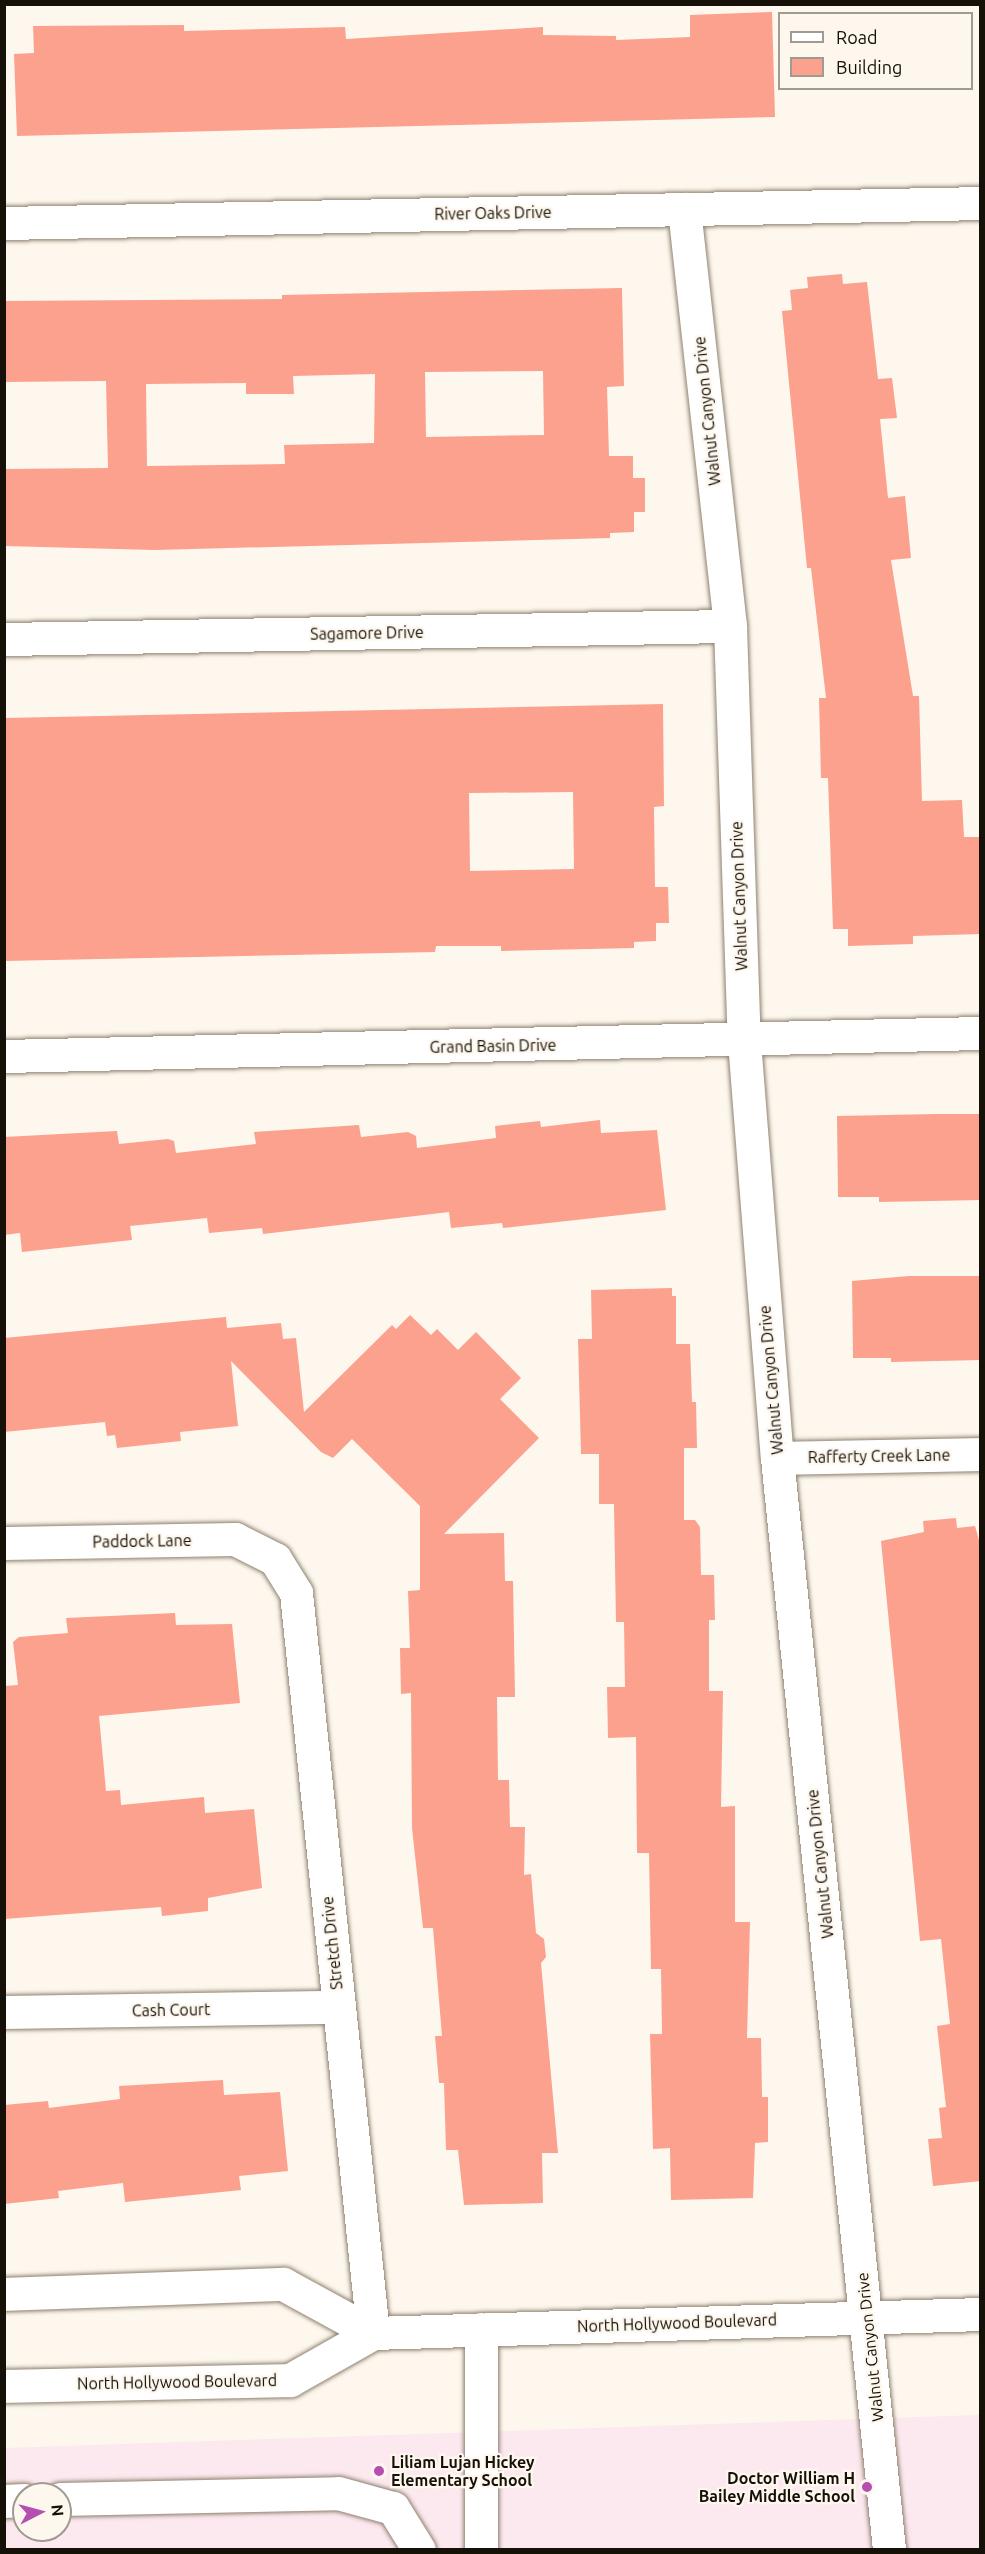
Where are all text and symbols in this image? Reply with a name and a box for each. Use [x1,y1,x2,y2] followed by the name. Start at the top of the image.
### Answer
[778,12,973,90] legend
[836,27,878,47] text: Road
[836,57,902,77] text: Building
[434,202,552,224] street label: River Oaks Drive
[690,335,724,487] street label: Walnut Canyon Drive
[310,622,424,644] street label: Sagamore Drive
[727,821,751,971] street label: Walnut Canyon Drive
[429,1035,557,1057] street label: Grand Basin Drive
[755,1305,787,1455] street label: Walnut Canyon Drive
[808,1445,950,1467] street label: Rafferty Creek Lane
[92,1531,192,1551] street label: Paddock Lane
[803,1788,837,1940] street label: Walnut Canyon Drive
[318,1895,346,1991] street label: Stretch Drive
[132,2000,210,2020] street label: Cash Court
[853,2271,887,2423] street label: Walnut Canyon Drive
[577,2310,777,2336] street label: North Hollywood Boulevard
[77,2371,277,2393] street label: North Hollywood Boulevard
[391,2452,535,2490] place label: Liliam Lujan Hickey Elementary School
[372,2464,386,2478] marker: Liliam Lujan Hickey Elementary School
[699,2468,855,2506] place label: Doctor William H Bailey Middle School
[860,2480,874,2494] marker: Doctor William H Bailey Middle School
[12,2482,72,2542] north arrow
[48,2503,67,2517] text: N

